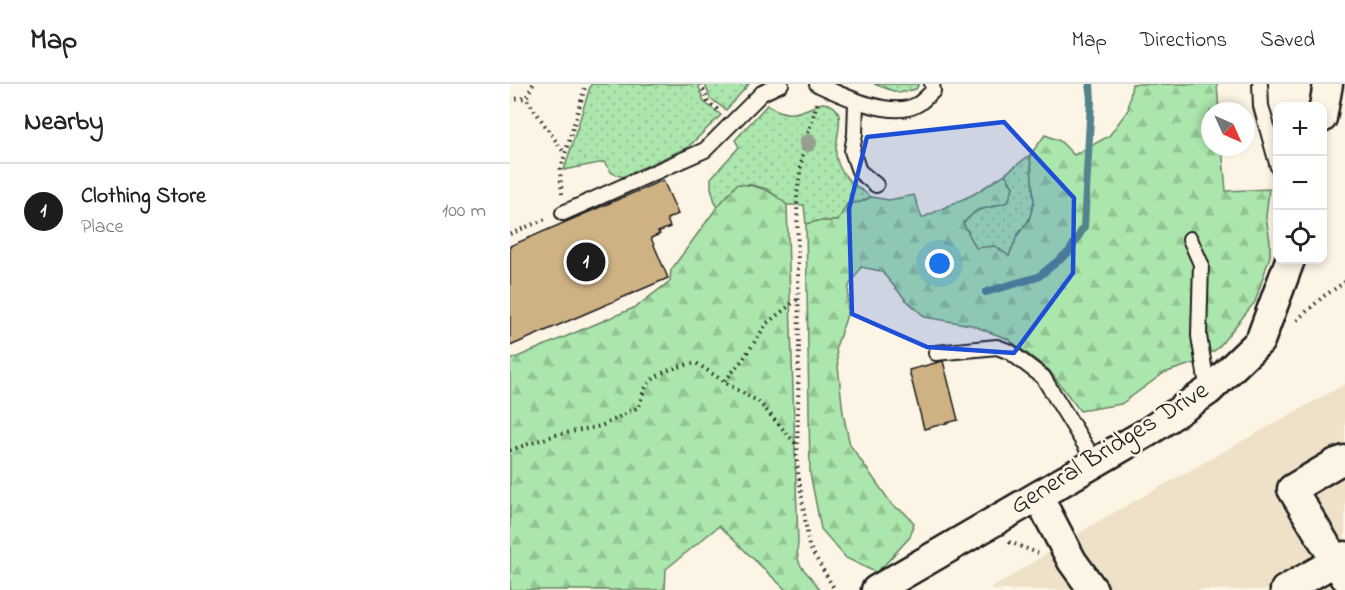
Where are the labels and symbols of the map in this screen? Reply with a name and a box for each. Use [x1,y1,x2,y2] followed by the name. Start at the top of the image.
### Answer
[1201,102,1255,156] north arrow
[566,240,606,285] pin: 1
[925,249,954,278] your location
[1003,372,1217,525] street label: General Bridges Drive

